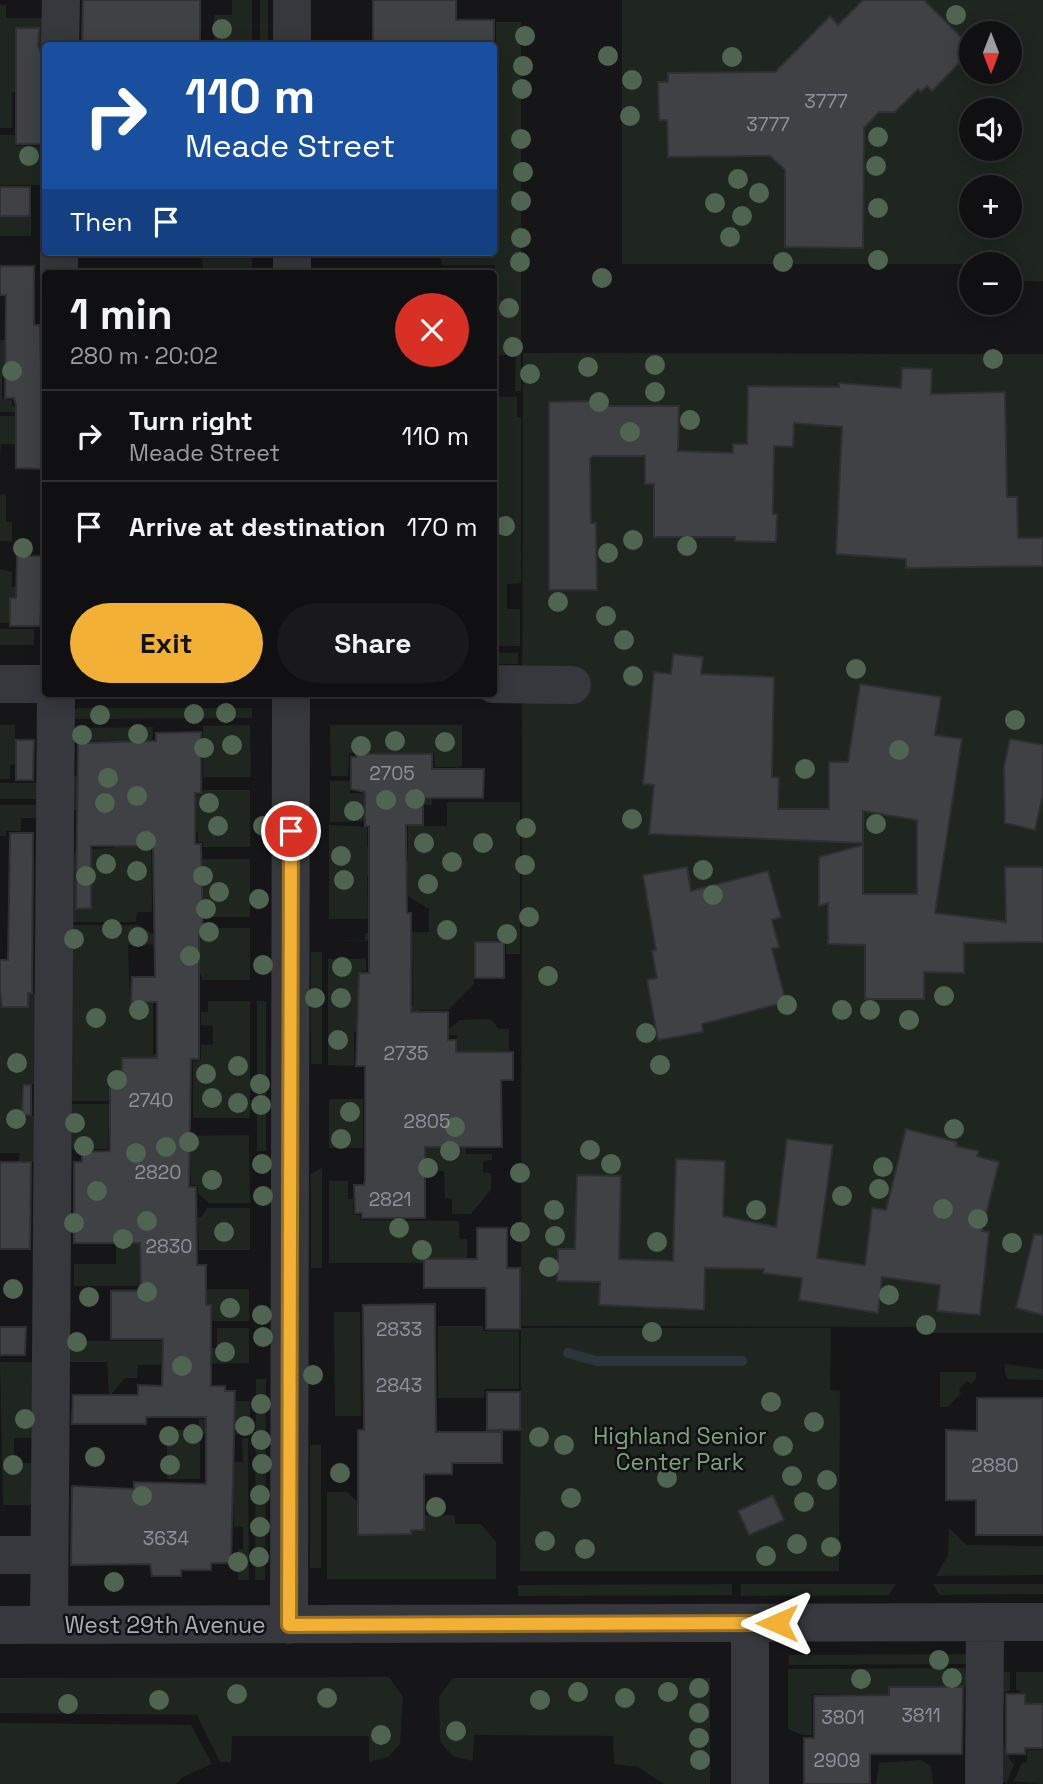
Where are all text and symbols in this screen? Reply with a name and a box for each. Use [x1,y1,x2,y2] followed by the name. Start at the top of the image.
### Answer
[959,21,1022,84] north arrow
[959,21,1022,315] map controls
[185,65,315,127] text: 110 m
[70,70,161,161] icon: right
[804,89,848,114] house number: 3777
[959,98,1022,161] button: sound
[746,112,790,137] house number: 3777
[185,126,395,166] text: Meade Street
[959,175,1022,238] button: +
[147,203,185,241] icon: arrive
[70,205,133,239] text: Then
[959,252,1022,315] button: −
[70,288,173,341] text: 1 min
[395,293,469,367] button: close
[70,341,218,371] text: 280 m · 20:02
[129,404,253,438] text: Turn right
[70,417,108,455] icon: right
[402,419,469,453] text: 110 m
[129,438,280,468] text: Meade Street
[70,508,108,546] icon: arrive
[129,510,386,544] text: Arrive at destination
[407,510,478,544] text: 170 m
[70,603,263,683] button: Exit
[277,603,469,683] button: Share
[369,761,415,786] house number: 2705
[261,801,321,861] pin
[272,812,310,850] icon: arrive
[384,1041,428,1066] house number: 2735
[129,1088,173,1113] house number: 2740
[404,1109,450,1134] house number: 2805
[135,1160,181,1185] house number: 2820
[369,1187,411,1212] house number: 2821
[146,1234,192,1259] house number: 2830
[376,1317,422,1342] house number: 2833
[376,1373,422,1398] house number: 2843
[593,1421,767,1477] park label: Highland Senior Center Park
[971,1453,1019,1478] house number: 2880
[143,1526,189,1551] house number: 3634
[740,1586,814,1660] position arrow
[64,1610,266,1640] street label: West 29th Avenue
[901,1703,941,1728] house number: 3811
[821,1705,865,1730] house number: 3801
[814,1748,860,1773] house number: 2909

